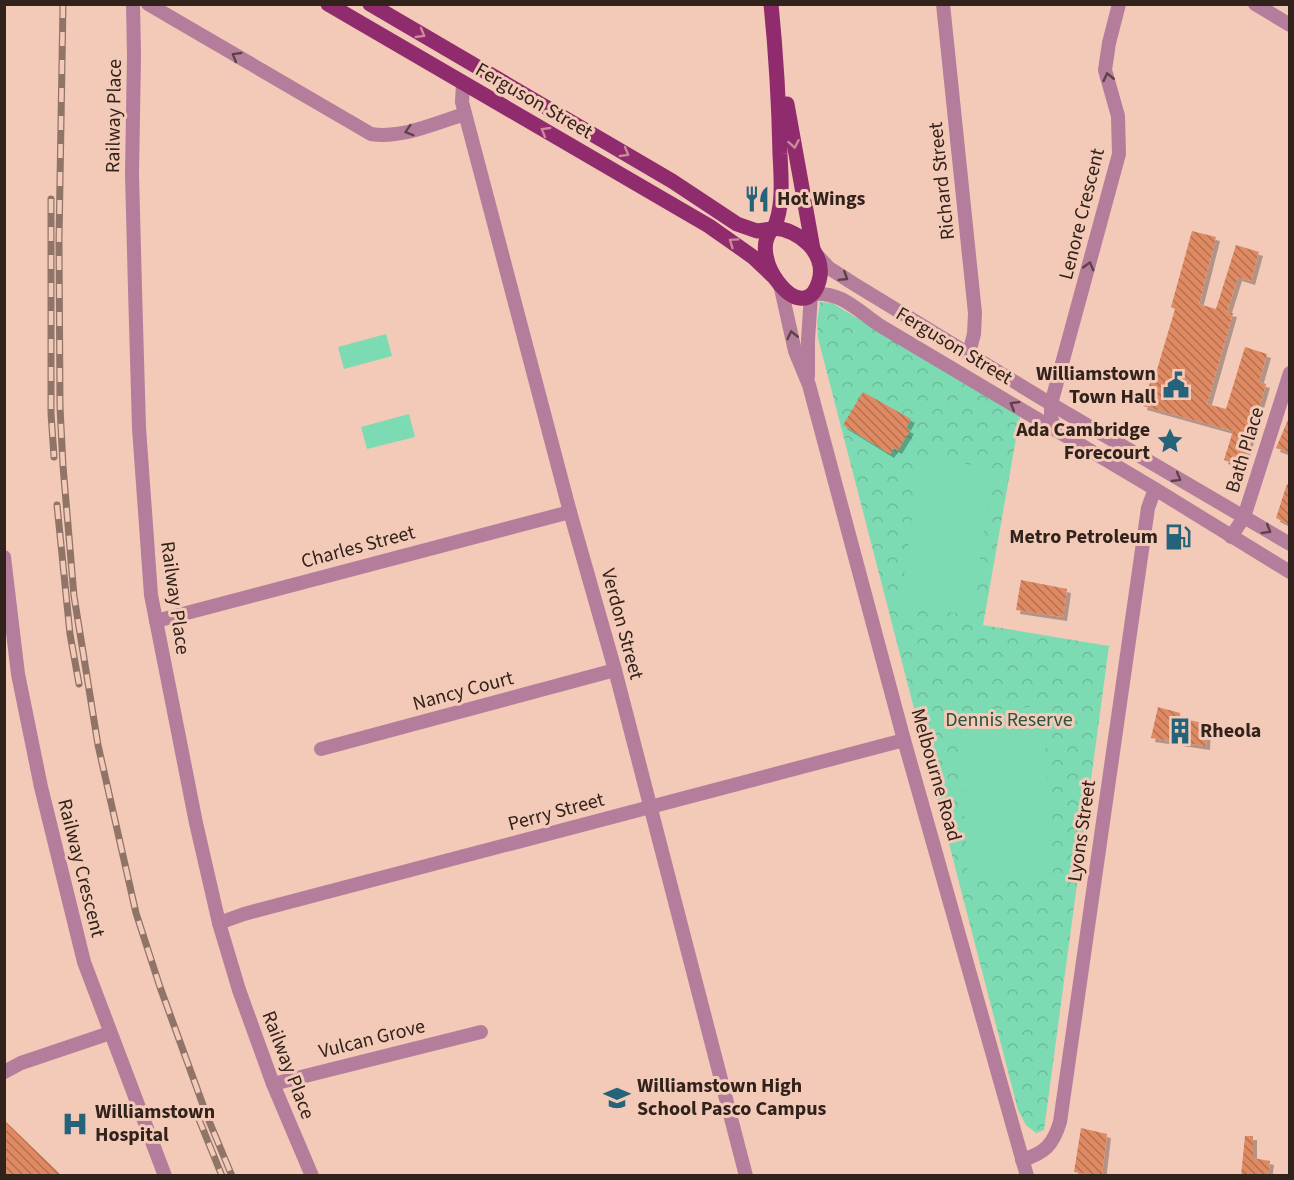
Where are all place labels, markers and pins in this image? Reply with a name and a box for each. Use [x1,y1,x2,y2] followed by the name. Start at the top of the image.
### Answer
[742,184,772,214] restaurant icon: Hot Wings
[777,185,866,213] place label: Hot Wings
[1036,360,1156,411] place label: Williamstown Town Hall
[1161,370,1191,400] public building icon: Williamstown Town Hall
[1015,416,1150,467] place label: Ada Cambridge Forecourt
[1155,426,1185,456] place icon: Ada Cambridge Forecourt
[1163,522,1193,552] fuel station icon: Metro Petroleum
[1009,523,1158,551] place label: Metro Petroleum
[1165,716,1195,746] building icon: Rheola
[1200,717,1261,745] place label: Rheola
[637,1072,827,1123] place label: Williamstown High School Pasco Campus
[602,1083,632,1113] school or university icon: Williamstown High School Pasco Campus
[95,1098,215,1149] place label: Williamstown Hospital
[60,1109,90,1139] hospital icon: Williamstown Hospital

